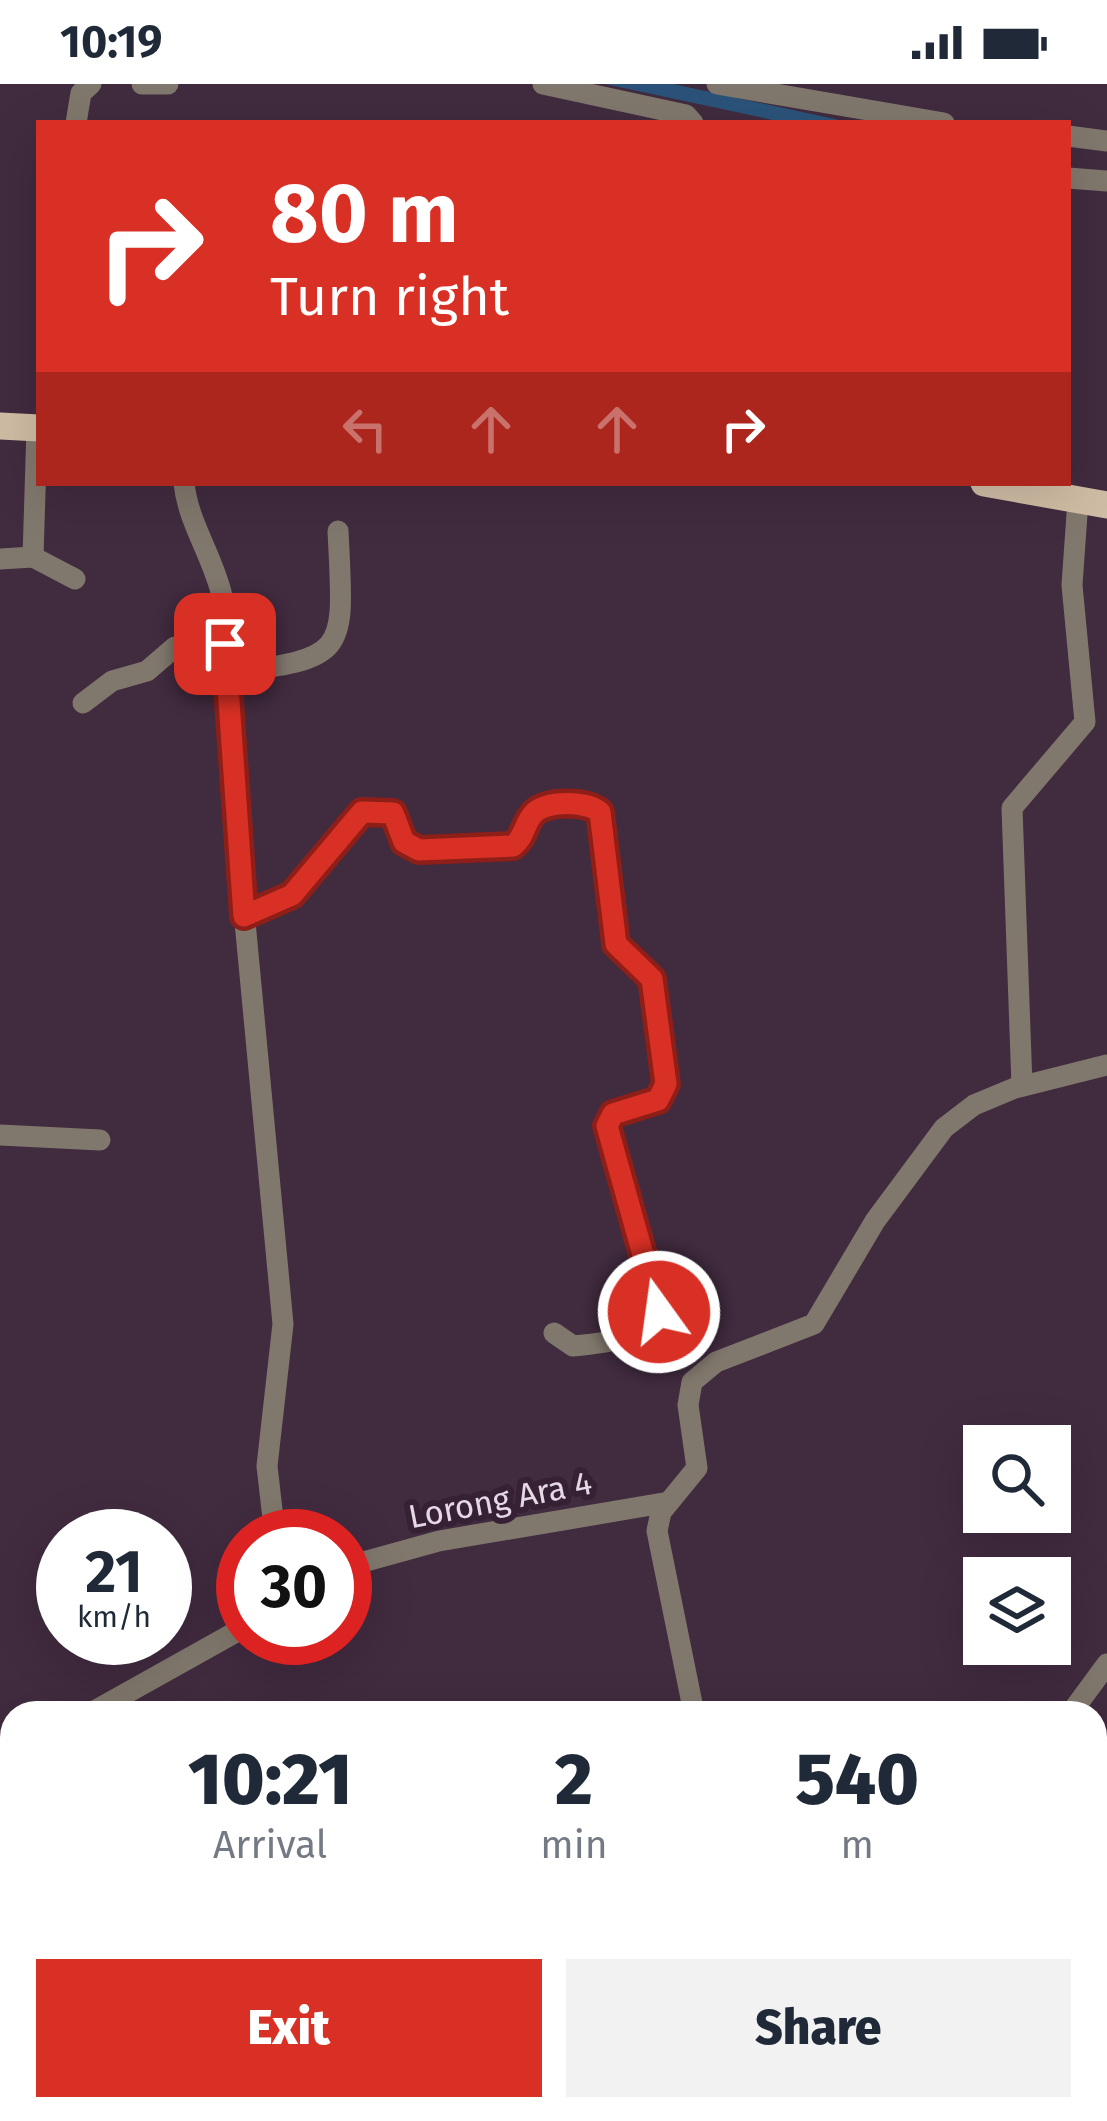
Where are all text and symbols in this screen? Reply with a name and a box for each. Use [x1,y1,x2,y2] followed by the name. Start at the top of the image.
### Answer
[60,15,163,69] text: 10:19
[270,163,459,264] text: 80 m
[72,168,228,324] icon: right
[270,265,509,329] text: Turn right
[332,396,398,462] icon: left
[458,396,524,462] icon: ahead
[584,396,650,462] icon: ahead
[710,396,776,462] icon: right
[174,593,276,695] pin
[192,611,258,677] icon: arrive
[596,1249,722,1375] position arrow
[963,1425,1071,1665] map controls
[963,1425,1071,1533] button: search
[405,1463,595,1537] street label: Lorong Ara 4
[216,1509,372,1665] speed limit sign: 30
[85,1536,143,1608] text: 21
[963,1557,1071,1665] button: layers
[77,1599,151,1635] text: km/h
[188,1737,352,1823] text: 10:21
[555,1737,593,1823] text: 2
[796,1737,919,1823] text: 540
[213,1822,327,1868] text: Arrival
[540,1822,608,1868] text: min
[841,1822,874,1868] text: m
[36,1959,542,2097] button: Exit
[566,1959,1071,2097] button: Share

